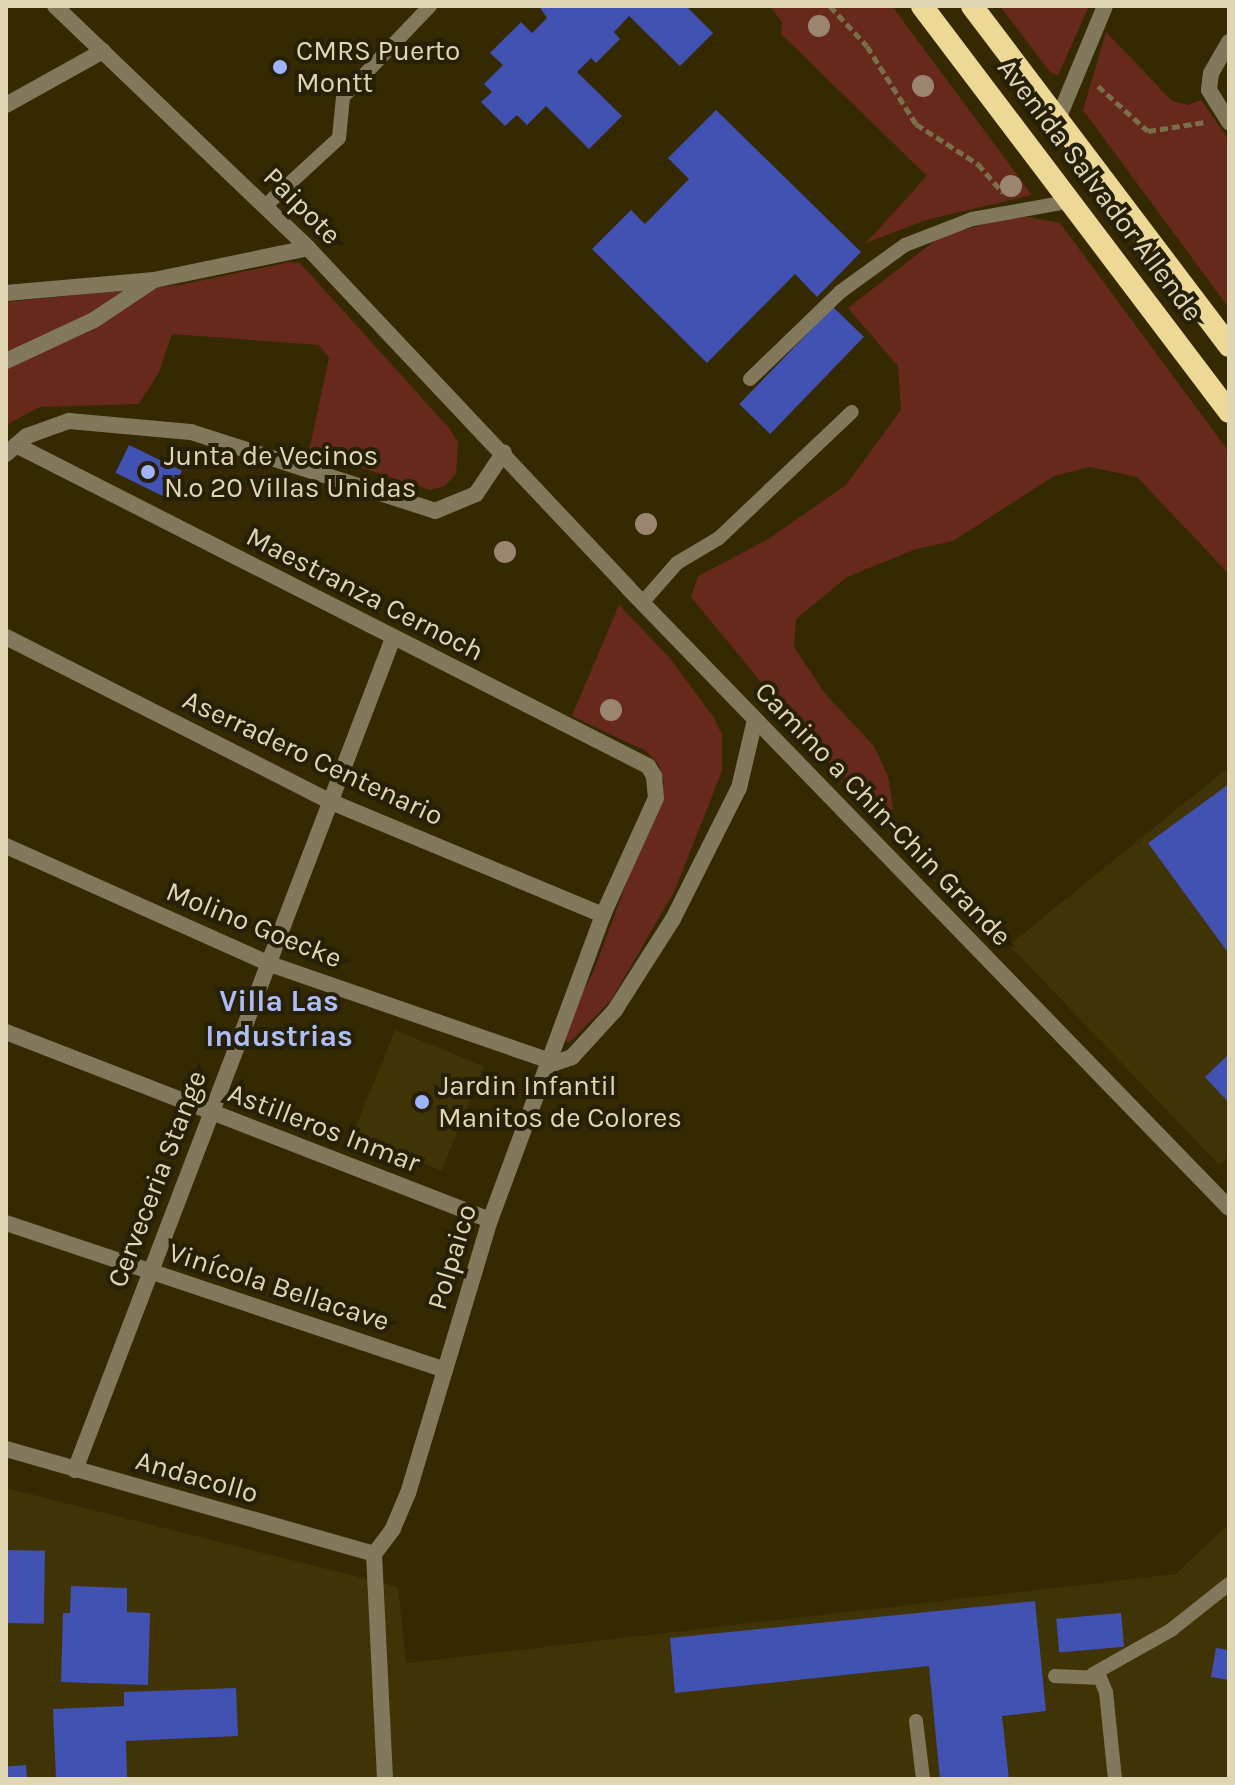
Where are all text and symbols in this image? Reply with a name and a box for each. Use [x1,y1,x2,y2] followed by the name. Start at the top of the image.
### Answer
[296,34,460,100] place label: CMRS Puerto Montt
[990,52,1210,328] street label: Avenida Salvador Allende
[271,58,289,76] marker: CMRS Puerto Montt
[256,160,348,252] street label: Paipote
[164,439,416,505] place label: Junta de Vecinos N.º 20 Villas Unidas
[139,463,157,481] marker: Junta de Vecinos N.º 20 Villas Unidas
[241,520,489,668] street label: Maestranza Cernoch
[748,675,1018,953] street label: Camino a Chin-Chin Grande
[178,683,448,833] street label: Aserradero Centenario
[161,875,347,975] street label: Molino Goecke
[205,983,353,1054] district label: Villa Las Industrias
[100,1066,214,1292] street label: Cerveceria Stange
[438,1069,682,1135] place label: Jardin Infantil Manitos de Colores
[223,1076,425,1180] street label: Astilleros Inmar
[413,1093,431,1111] marker: Jardin Infantil Manitos de Colores
[420,1200,484,1314] street label: Polpaico
[164,1235,394,1339] street label: Vinícola Bellacave
[132,1444,262,1510] street label: Andacollo

